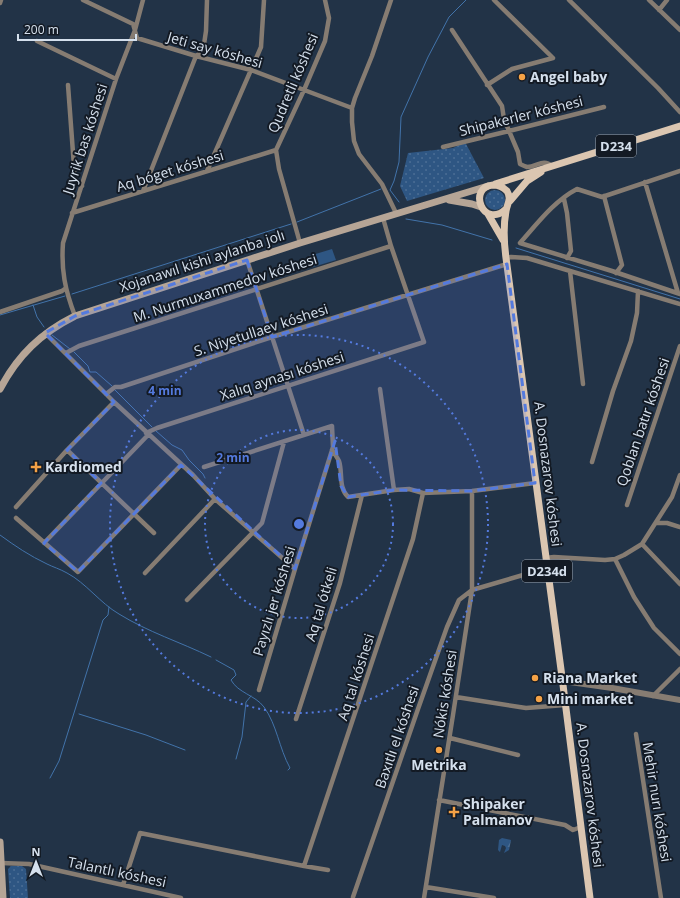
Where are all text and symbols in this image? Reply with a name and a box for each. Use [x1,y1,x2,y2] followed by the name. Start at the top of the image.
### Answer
[18,16,136,42] scale bar
[24,21,59,38] text: 200 m
[163,26,265,72] street label: Jeti say kóshesi
[263,30,322,135] street label: Qudretli kóshesi
[530,67,607,86] place label: Angel baby
[517,72,527,82] marker: Angel baby
[57,81,111,199] street label: Juyrik bas kóshesi
[457,91,585,140] street label: Shipakerler kóshesi
[596,135,636,157] road number: D234
[114,145,226,196] street label: Aq bóget kóshesi
[117,225,287,296] street label: Xojanawıl kishi aylanba jolı
[131,249,319,326] street label: M. Nurmuxammedov kóshesi
[191,299,330,360] street label: S. Niyetullaev kóshesi
[217,347,346,405] street label: Xalıq aynası kóshesi
[612,355,673,489] street label: Qoblan batır kóshesi
[148,382,182,399] text: 4 min
[530,400,567,548] street label: A. Dosnazarov kóshesi
[216,449,250,466] text: 2 min
[45,457,122,476] place label: Kardiomed
[30,461,42,473] marker: Kardiomed
[292,517,306,531] centre of rings
[248,544,299,658] street label: Payızlı jer kóshesi
[522,560,572,582] road number: D234d
[300,564,341,643] street label: Aq tal ótkeli
[333,631,378,723] street label: Aq tal kóshesi
[428,648,461,739] street label: Nókis kóshesi
[543,668,637,687] place label: Riana Market
[530,673,540,683] marker: Riana Market
[370,683,423,791] street label: Baxıtlı el kóshesi
[547,689,633,708] place label: Mini market
[534,694,544,704] marker: Mini market
[572,721,609,869] street label: A. Dosnazarov kóshesi
[639,741,676,863] street label: Mehir nurı kóshesi
[434,745,444,755] marker: Metrika
[411,755,467,774] place label: Metrika
[463,794,533,829] place label: Shipaker Palmanov
[448,806,460,818] marker: Shipaker Palmanov
[16,842,56,882] north arrow
[32,844,40,859] text: N
[66,852,168,891] street label: Talantlı kóshesi

